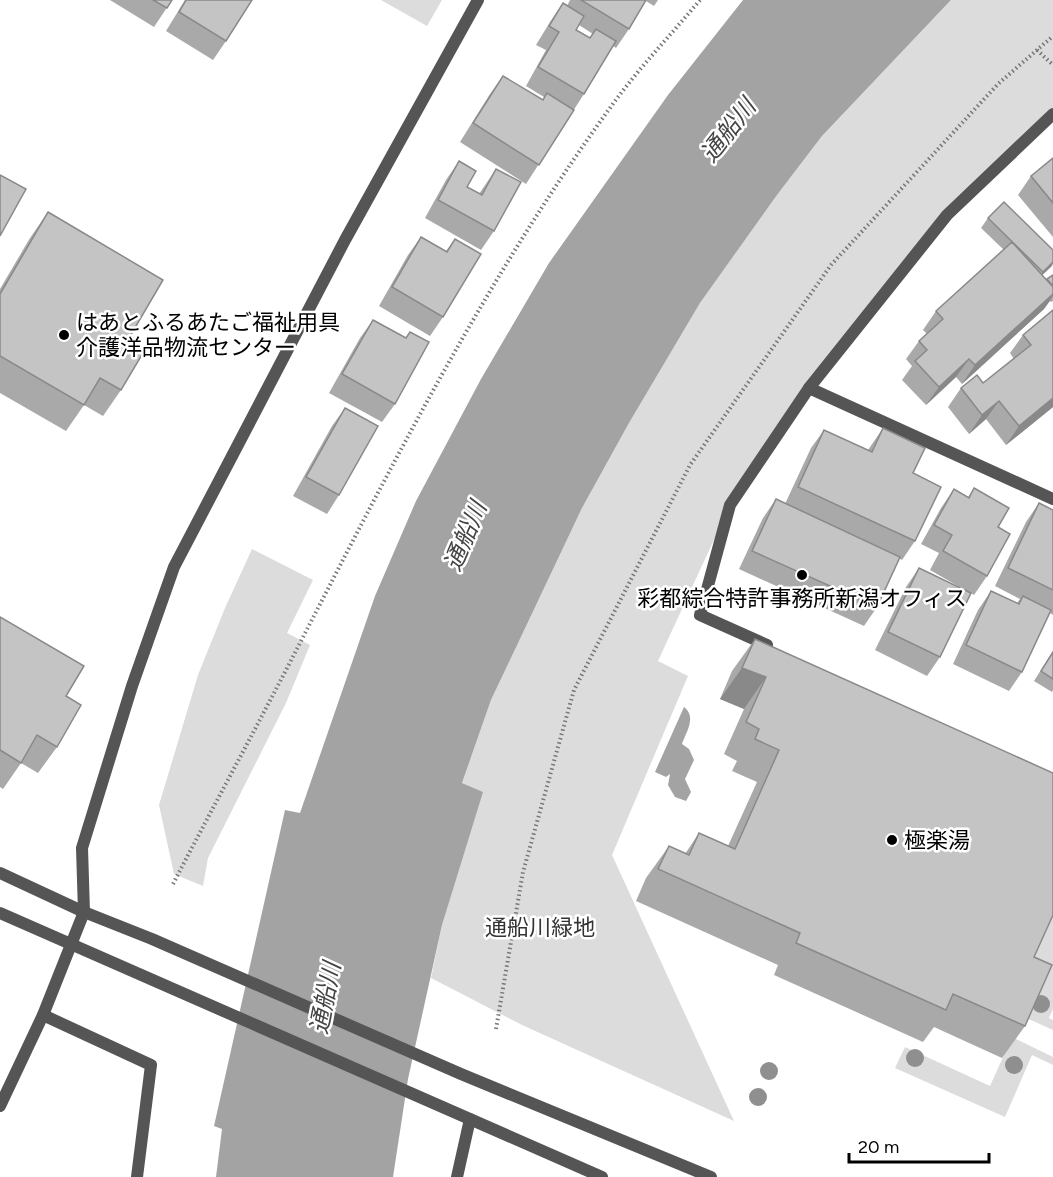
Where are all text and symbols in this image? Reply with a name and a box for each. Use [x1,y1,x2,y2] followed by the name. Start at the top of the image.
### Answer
[694,90,763,167] water label: 通船川
[76,309,340,361] place label: はあとふるあたご福祉用具 介護洋品物流センター
[57,328,71,342] marker: はあとふるあたご福祉用具 介護洋品物流センター
[438,494,494,575] water label: 通船川
[795,568,809,582] marker: 彩都綜合特許事務所新潟オフィス
[637,585,967,612] place label: 彩都綜合特許事務所新潟オフィス
[904,827,970,854] place label: 極楽湯
[885,833,899,847] marker: 極楽湯
[485,914,595,941] park label: 通船川緑地
[304,957,347,1036] water label: 通船川
[849,1126,988,1164] scale bar
[858,1136,899,1158] text: 20 m

